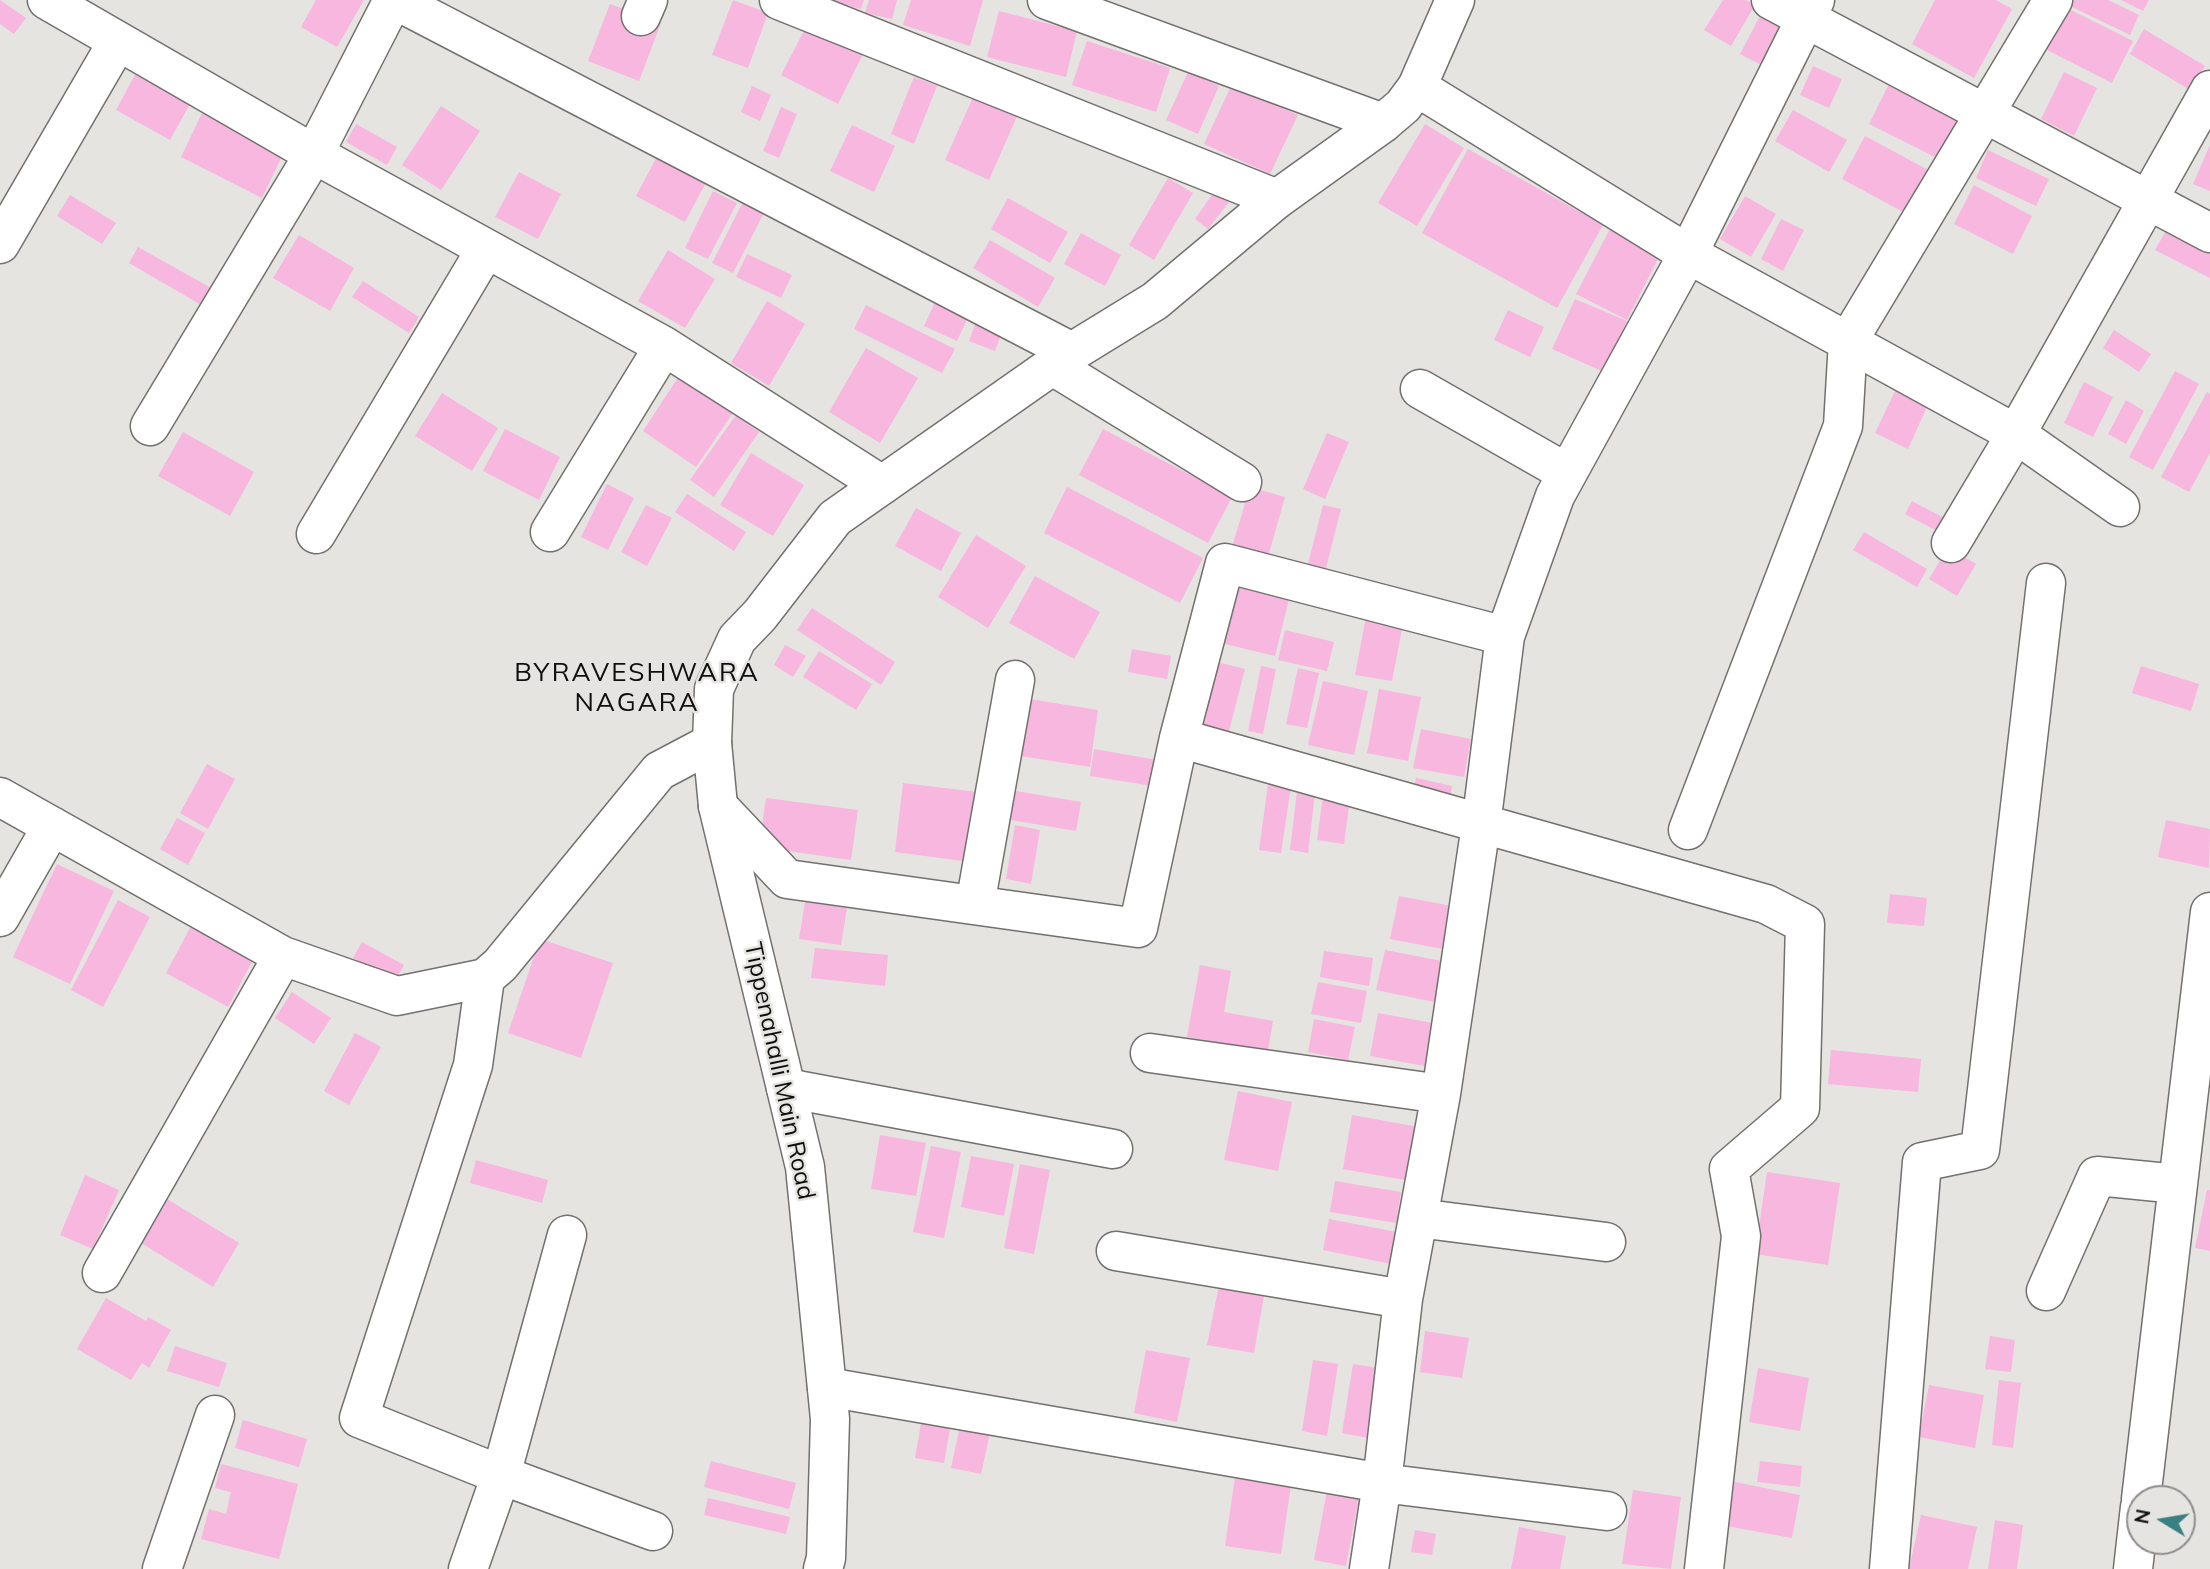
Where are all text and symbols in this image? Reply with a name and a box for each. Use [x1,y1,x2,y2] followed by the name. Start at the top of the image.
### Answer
[516,657,758,718] district label: BYRAVESHWARA NAGARA
[738,940,820,1202] street label: Tippenahalli Main Road
[2126,1485,2196,1555] north arrow
[2129,1507,2155,1526] text: N

